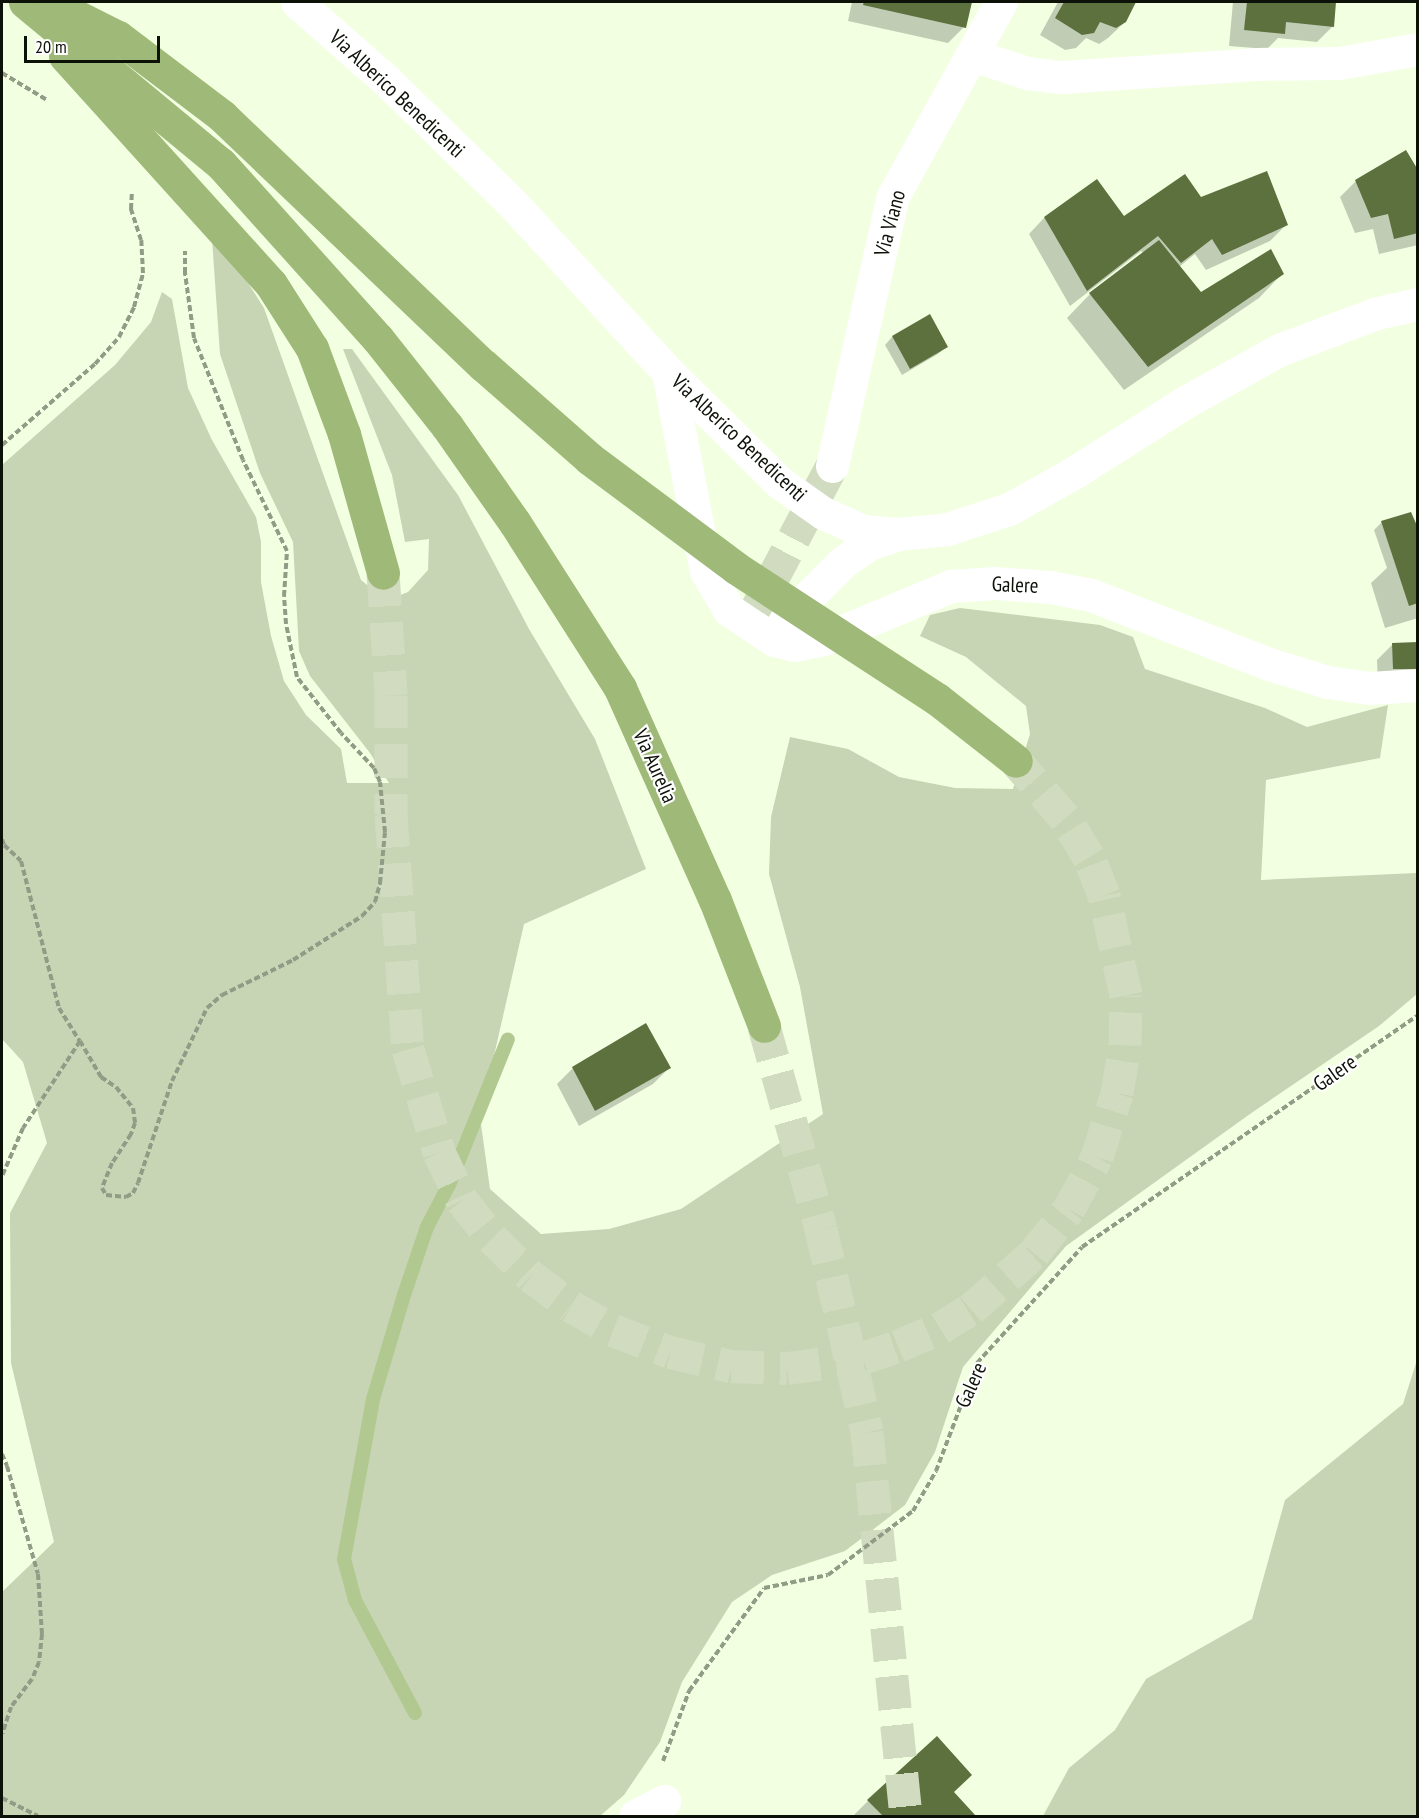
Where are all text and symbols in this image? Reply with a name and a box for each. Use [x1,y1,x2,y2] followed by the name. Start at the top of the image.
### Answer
[27,24,164,62] scale bar
[324,25,470,163] street label: Via Alberico Benedicenti
[35,35,67,58] text: 20 m
[869,187,911,259] street label: Via Viano
[666,369,812,507] street label: Via Alberico Benedicenti
[991,572,1039,598] street label: Galere
[628,725,682,807] street label: Via Aurelia
[1309,1049,1361,1097] street label: Galere
[950,1359,992,1411] street label: Galere

